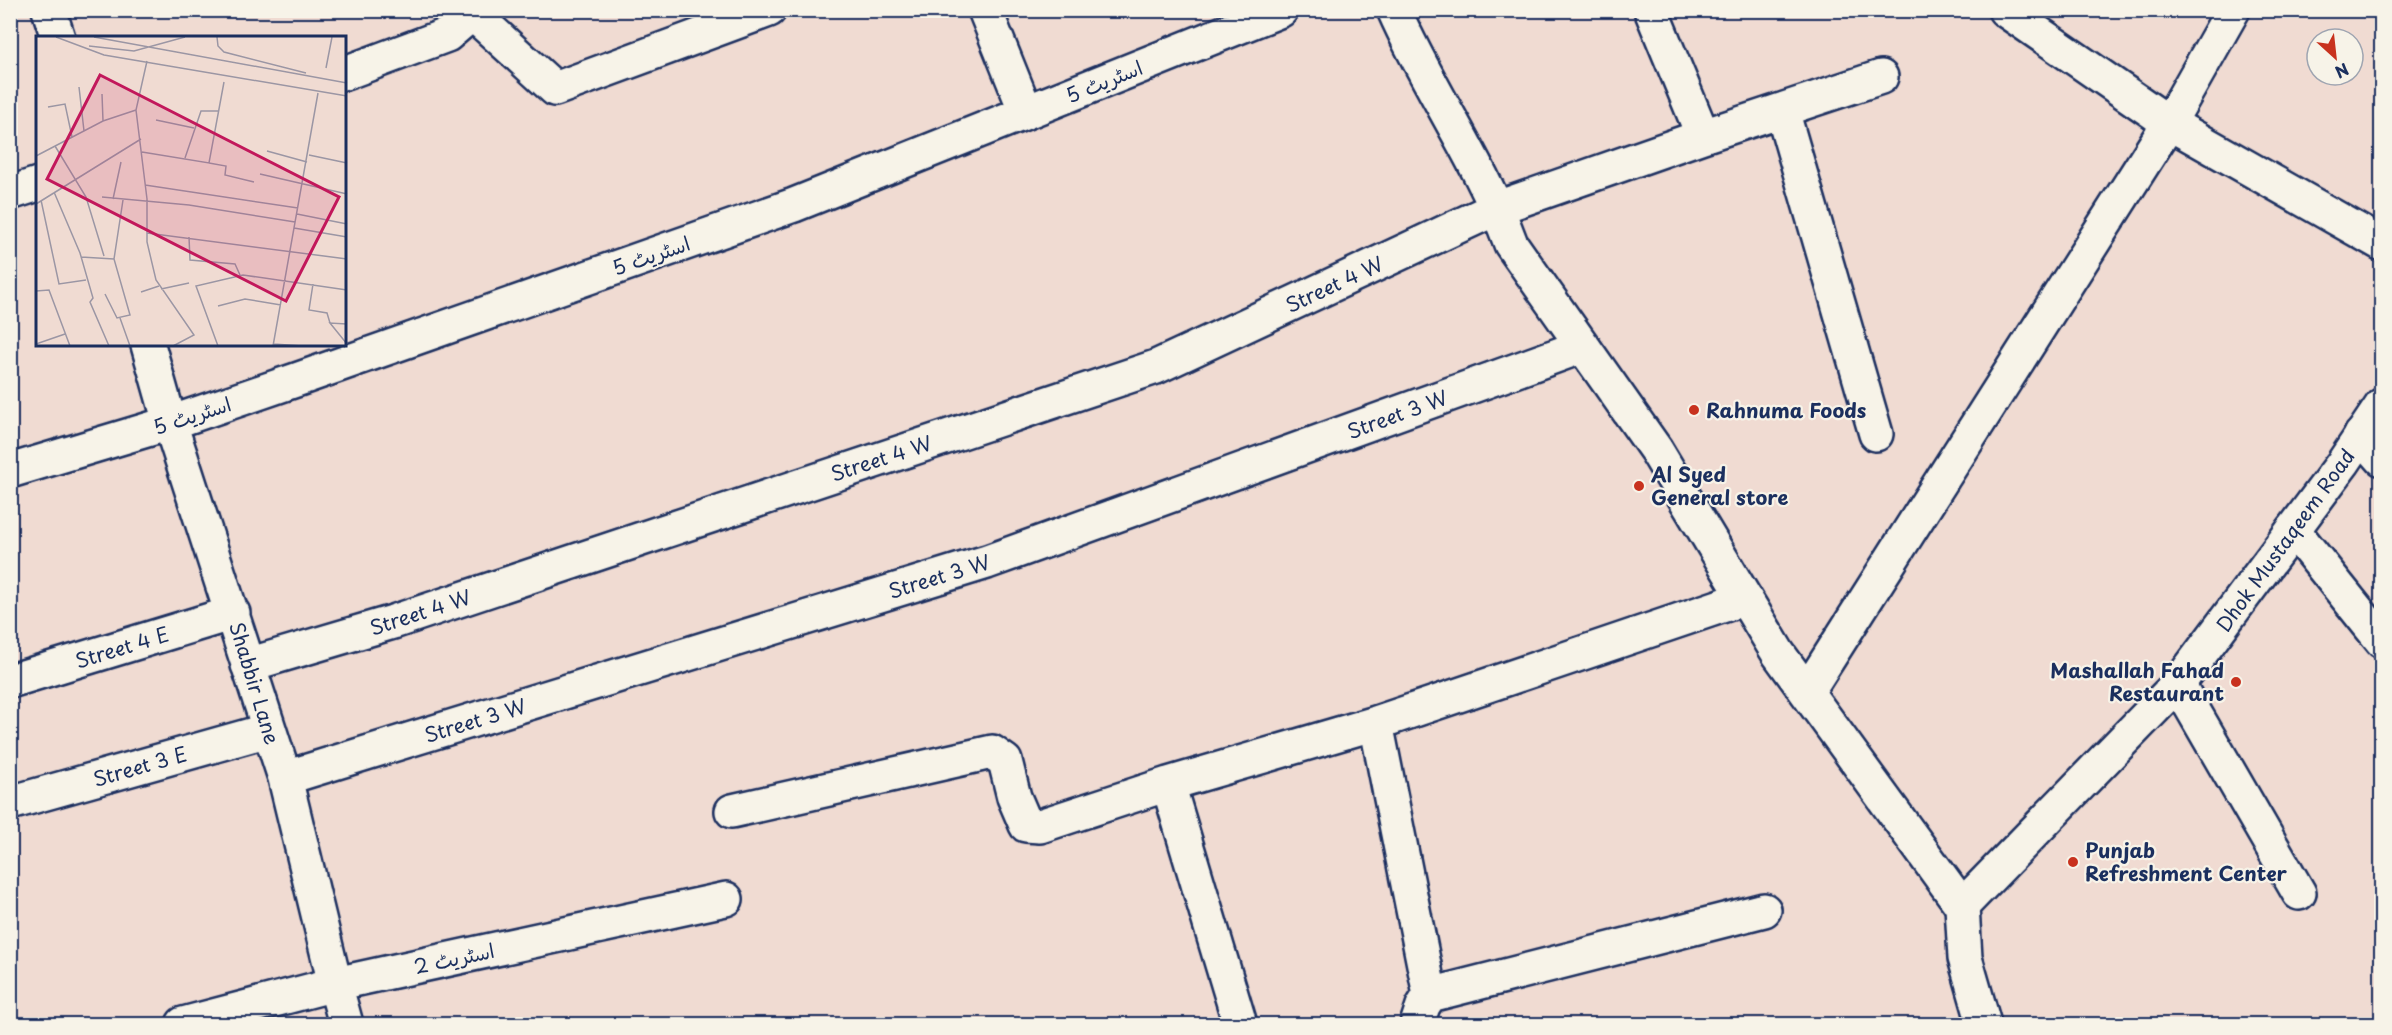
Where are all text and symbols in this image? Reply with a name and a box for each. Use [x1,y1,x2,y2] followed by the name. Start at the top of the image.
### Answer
[2305,27,2365,87] north arrow
[36,36,346,346] inset map
[1061,52,1147,110] street label: اسٹریٹ 5
[2331,58,2353,85] text: N
[608,228,694,282] street label: اسٹریٹ 5
[1280,248,1388,320] street label: Street 4 W
[1343,382,1452,446] street label: Street 3 W
[149,388,235,442] street label: اسٹریٹ 5
[1706,395,1867,425] place label: Rahnuma Foods
[1687,403,1701,417] marker: Rahnuma Foods
[827,427,936,488] street label: Street 4 W
[2208,442,2362,638] street label: Dhok Mustaqeem Road
[1650,459,1788,512] place label: Al Syed General store
[1632,479,1646,493] marker: Al Syed General store
[885,546,994,606] street label: Street 3 W
[366,581,475,642] street label: Street 4 W
[222,618,288,748] street label: Shabbir Lane
[71,619,173,675] street label: Street 4 E
[2050,655,2224,708] place label: Mashallah Fahad Restaurant
[2229,675,2243,689] marker: Mashallah Fahad Restaurant
[421,690,530,750] street label: Street 3 W
[89,738,191,794] street label: Street 3 E
[2085,835,2287,888] place label: Punjab Refreshment Center
[2066,855,2080,869] marker: Punjab Refreshment Center
[411,935,497,981] street label: اسٹریٹ 2

